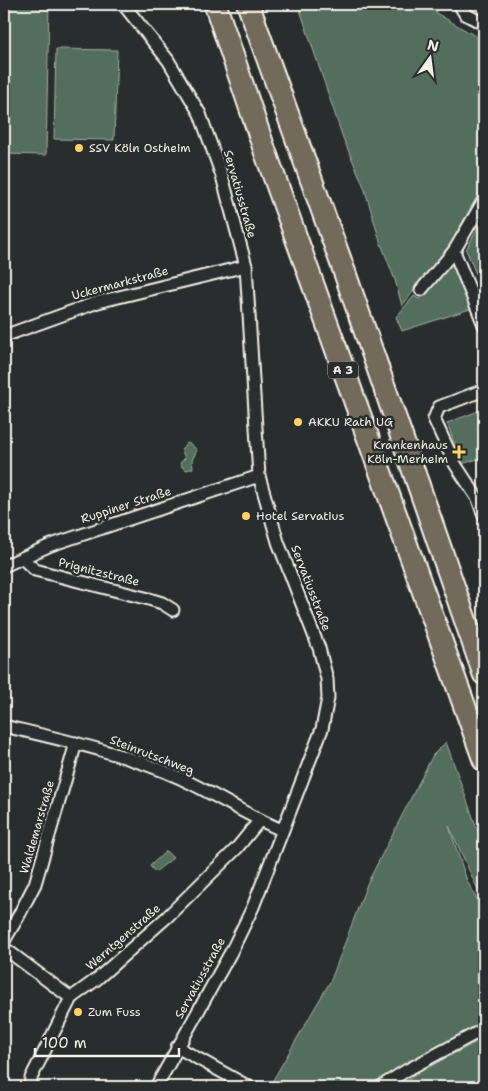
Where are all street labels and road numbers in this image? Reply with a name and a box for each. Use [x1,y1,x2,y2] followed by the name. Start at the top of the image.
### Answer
[220,148,260,240] street label: Servatiusstraße
[70,262,170,304] street label: Uckermarkstraße
[328,362,358,378] road number: A 3
[79,483,173,527] street label: Ruppiner Straße
[287,543,335,633] street label: Servatiusstraße
[57,554,141,590] street label: Prignitzstraße
[108,732,196,778] street label: Steinrutschweg
[16,778,58,876] street label: Waldemarstraße
[82,900,164,974] street label: Werntgenstraße
[171,934,229,1022] street label: Servatiusstraße

